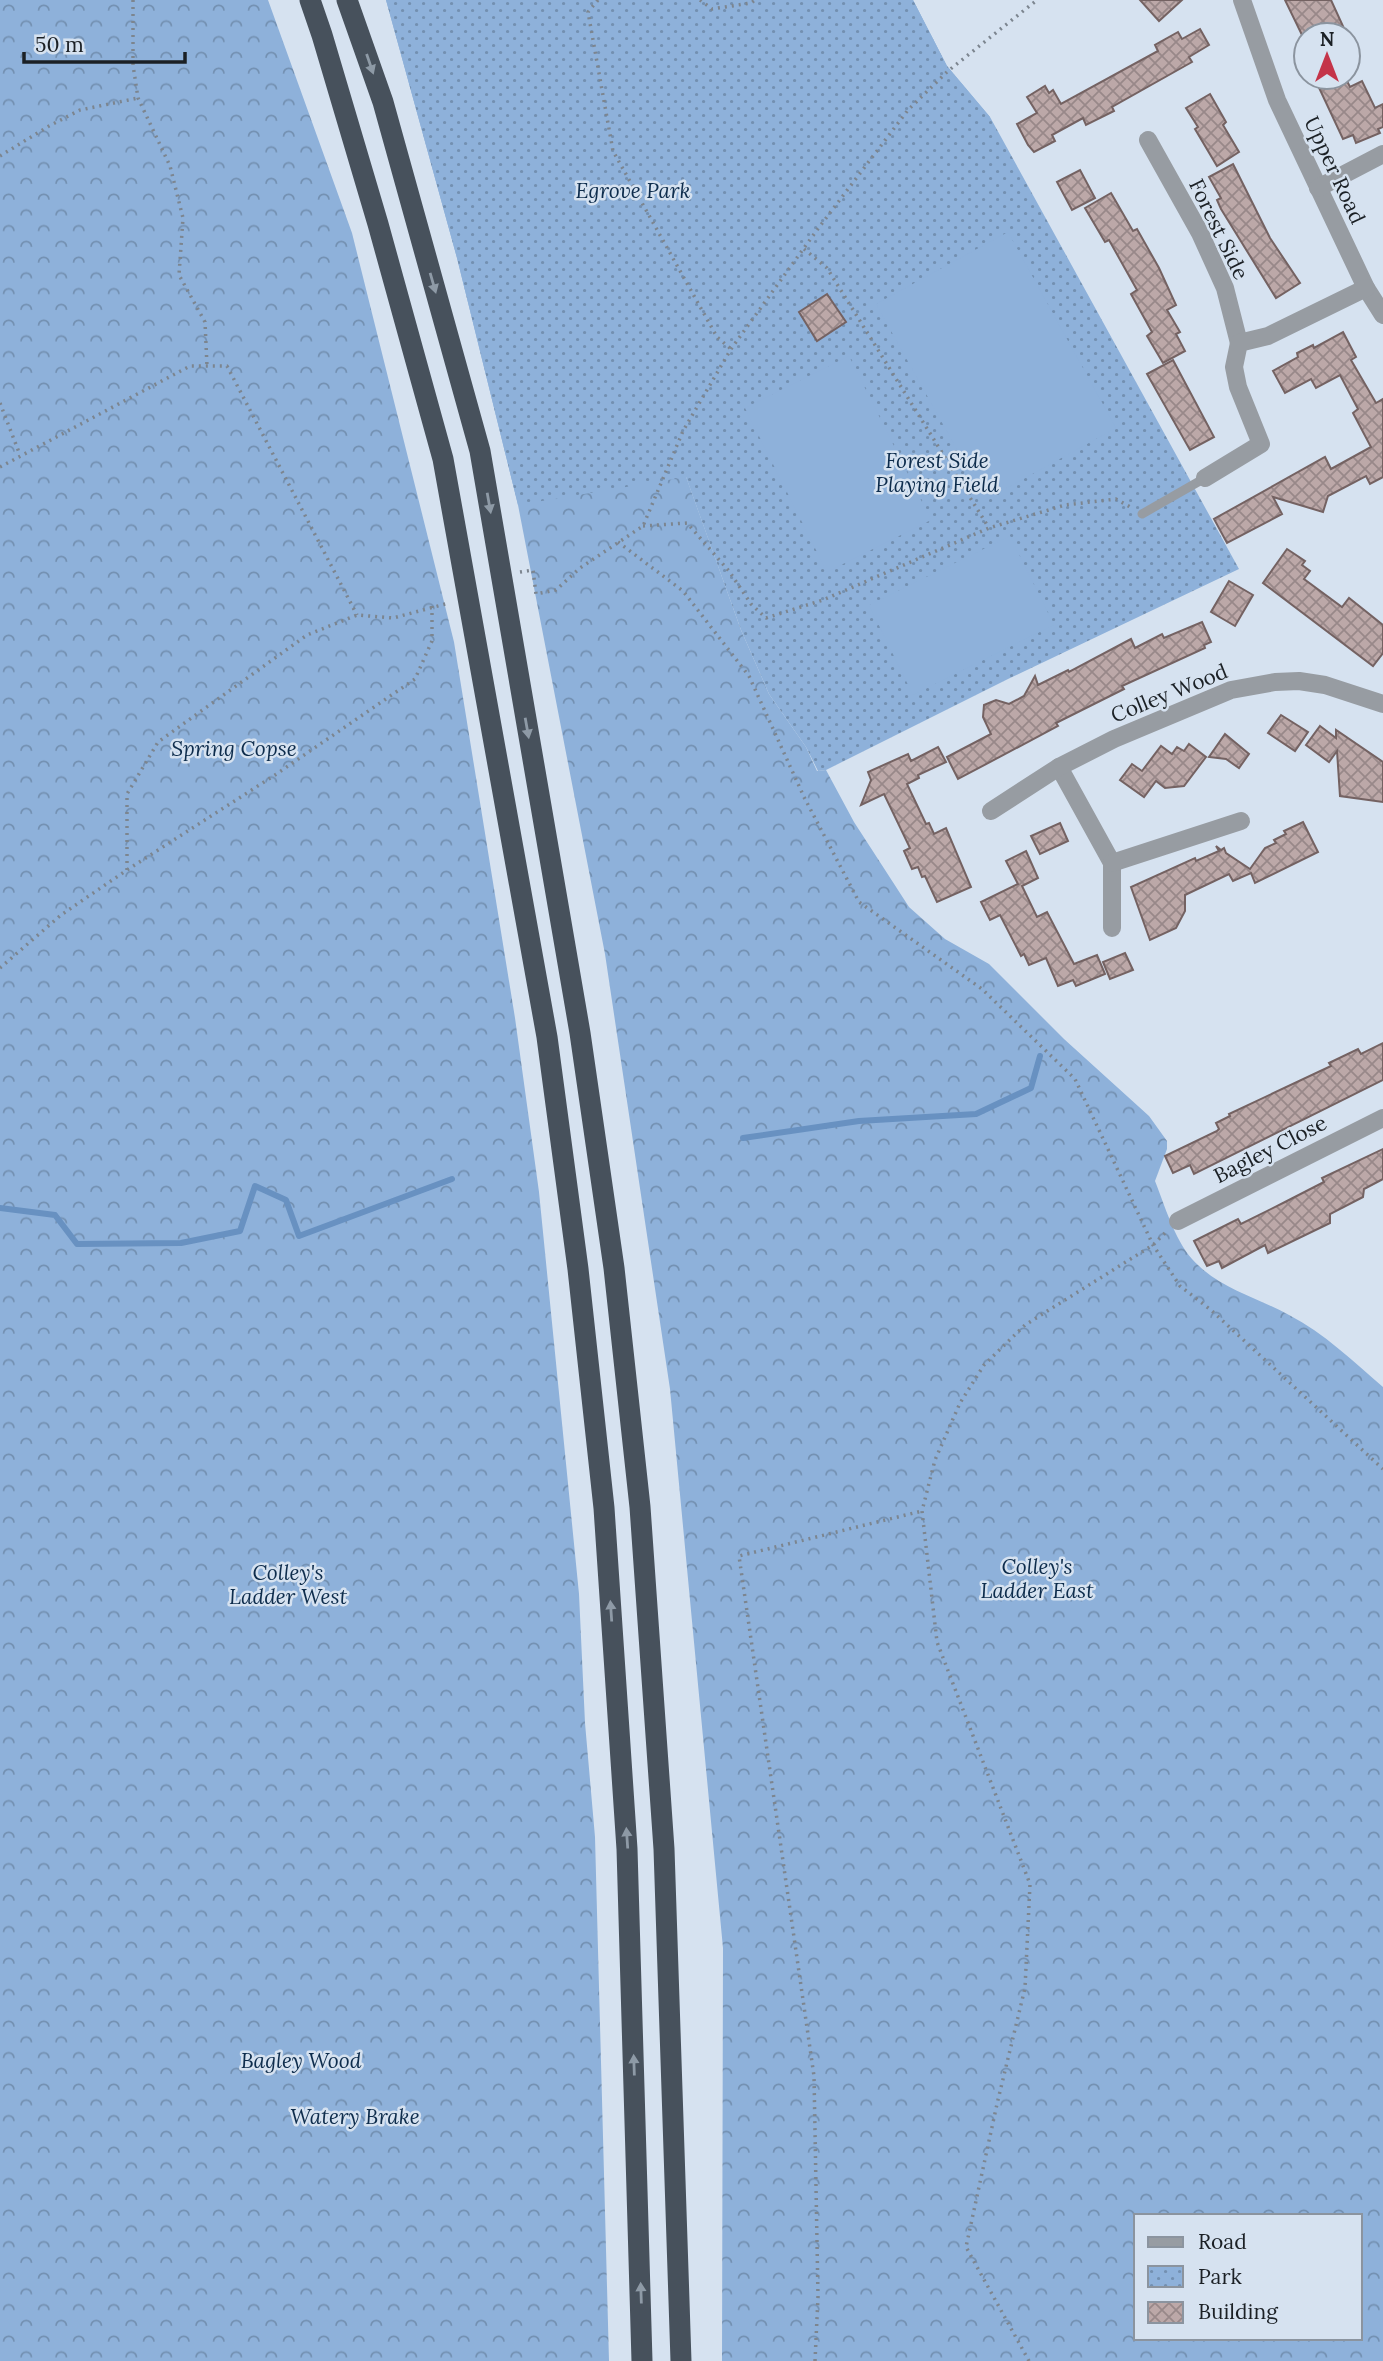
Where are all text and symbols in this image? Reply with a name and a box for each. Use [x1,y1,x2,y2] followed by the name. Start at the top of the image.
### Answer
[24,21,186,65] scale bar
[1292,21,1362,91] north arrow
[1320,27,1335,51] text: N
[35,31,84,58] text: 50 m
[365,54,376,75] one-way arrow
[1298,112,1372,228] street label: Upper Road
[1183,174,1255,284] street label: Forest Side
[576,177,690,204] park label: Egrove Park
[428,272,439,294] one-way arrow
[875,447,999,498] park label: Forest Side Playing Field
[484,492,495,514] one-way arrow
[1107,657,1231,729] street label: Colley Wood
[522,717,533,739] one-way arrow
[171,735,297,762] park label: Spring Copse
[1209,1109,1331,1189] street label: Bagley Close
[980,1553,1094,1604] park label: Colley's Ladder East
[229,1559,347,1610] park label: Colley's Ladder West
[605,1600,616,1622] one-way arrow
[621,1827,632,1849] one-way arrow
[241,2047,362,2074] park label: Bagley Wood
[628,2054,639,2076] one-way arrow
[290,2103,420,2130] park label: Watery Brake
[1134,2214,1362,2340] legend
[1198,2228,1247,2255] text: Road
[1198,2263,1242,2290] text: Park
[635,2282,646,2304] one-way arrow
[1198,2298,1278,2325] text: Building

